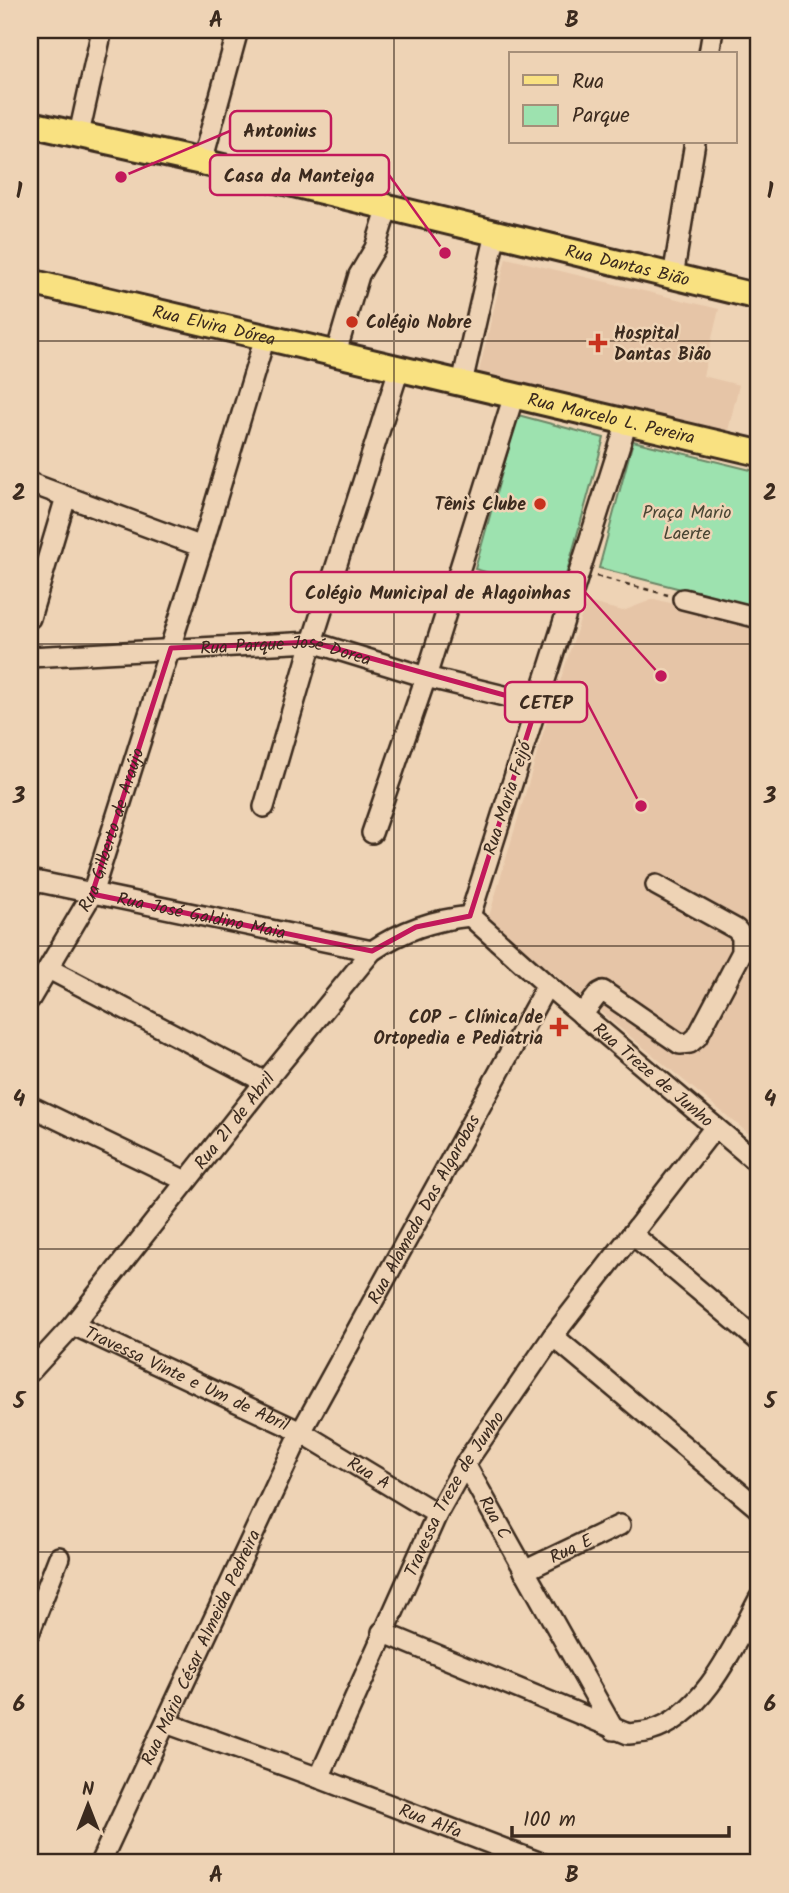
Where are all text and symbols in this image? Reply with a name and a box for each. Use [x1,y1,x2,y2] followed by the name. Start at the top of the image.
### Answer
[209,3,223,39] text: A
[565,3,579,39] text: B
[509,52,736,144] legend
[572,66,604,99] text: Rua
[572,100,630,133] text: Parque
[230,111,331,151] callout: Antonius
[243,117,317,147] text: Antonius
[210,155,389,195] callout: Casa da Manteiga
[224,162,375,192] text: Casa da Manteiga
[16,174,23,210] text: 1
[767,174,774,210] text: 1
[562,238,692,296] street label: Rua Dantas Bião
[149,298,278,355] street label: Rua Elvira Dórea
[366,309,472,338] place label: Colégio Nobre
[344,314,360,330] marker: Colégio Nobre
[614,320,711,370] place label: Hospital Dantas Bião
[588,333,608,353] marker: Hospital Dantas Bião
[524,386,698,453] street label: Rua Marcelo L. Pereira
[12,476,26,512] text: 2
[763,476,777,512] text: 2
[434,491,526,520] place label: Tênis Clube
[532,496,548,512] marker: Tênis Clube
[643,499,731,549] park label: Praça Mario Laerte
[291,572,585,612] callout: Colégio Municipal de Alagoinhas
[305,579,571,609] text: Colégio Municipal de Alagoinhas
[199,629,374,675] street label: Rua Parque José Dorea
[505,682,587,722] callout: CETEP
[519,689,573,719] text: CETEP
[476,737,541,859] street label: Rua Maria Feijó
[71,744,153,918] street label: Rua Gilberto de Araújo
[12,779,26,815] text: 3
[763,779,777,815] text: 3
[114,885,288,949] street label: Rua José Galdino Maia
[374,1004,543,1054] place label: COP - Clínica de Ortopedia e Pediatria
[586,1016,719,1136] street label: Rua Treze de Junho
[549,1017,569,1037] marker: COP - Clínica de Ortopedia e Pediatria
[188,1066,284,1177] street label: Rua 21 de Abril
[13,1082,26,1118] text: 4
[764,1082,777,1118] text: 4
[361,1109,489,1310] street label: Rua Alameda Das Algarobas
[79,1319,294,1441] street label: Travessa Vinte e Um de Abril
[12,1384,27,1420] text: 5
[763,1384,778,1420] text: 5
[398,1406,513,1582] street label: Travessa Treze de Junho
[341,1450,395,1498] street label: Rua A
[470,1491,517,1545] street label: Rua C
[134,1525,270,1771] street label: Rua Mário César Almeida Pedreira
[545,1527,599,1573] street label: Rua E
[13,1687,25,1723] text: 6
[764,1687,776,1723] text: 6
[52,1770,122,1840] north arrow
[82,1775,94,1805] text: N
[512,1795,730,1839] scale bar
[394,1797,466,1847] street label: Rua Alfa
[523,1804,576,1837] text: 100 m
[209,1858,223,1893] text: A
[565,1858,579,1893] text: B

